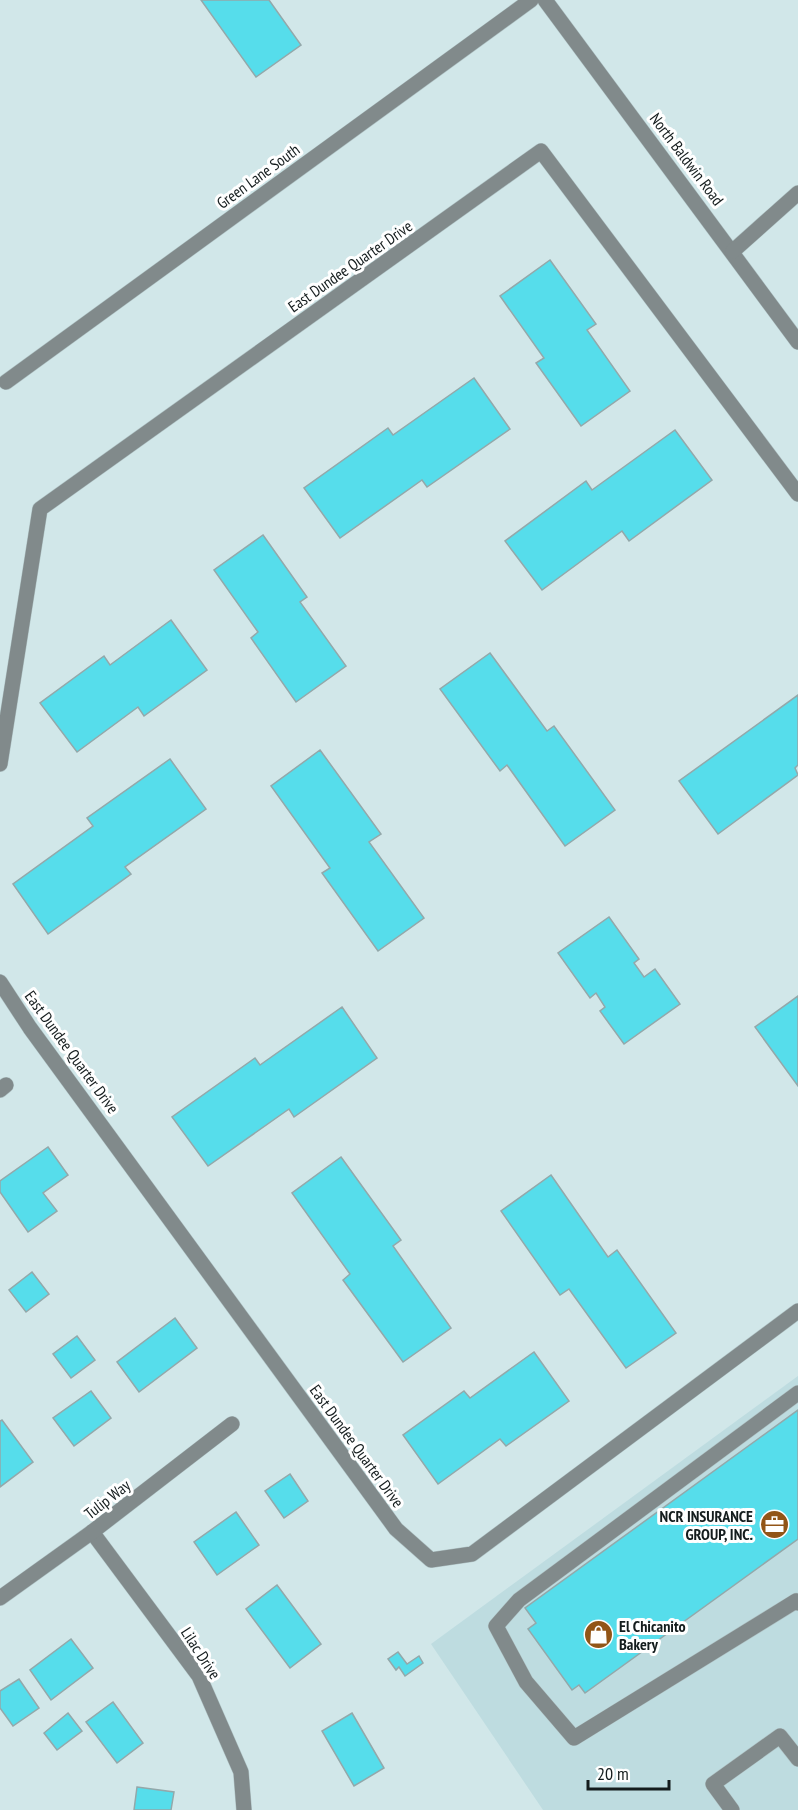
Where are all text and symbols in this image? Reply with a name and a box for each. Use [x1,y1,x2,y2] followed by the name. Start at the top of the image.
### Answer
[646,109,728,209] street label: North Baldwin Road
[213,139,303,213] street label: Green Lane South
[284,216,416,316] street label: East Dundee Quarter Drive
[21,987,123,1117] street label: East Dundee Quarter Drive
[306,1381,408,1511] street label: East Dundee Quarter Drive
[80,1475,134,1523] street label: Tulip Way
[660,1506,753,1544] place label: NCR INSURANCE GROUP, INC.
[758,1509,790,1541] office icon: NCR INSURANCE GROUP, INC.
[619,1616,686,1654] place label: El Chicanito Bakery
[582,1619,614,1651] shop icon: El Chicanito Bakery
[177,1623,225,1683] street label: Lilac Drive
[588,1753,669,1791] scale bar
[597,1762,629,1785] text: 20 m

